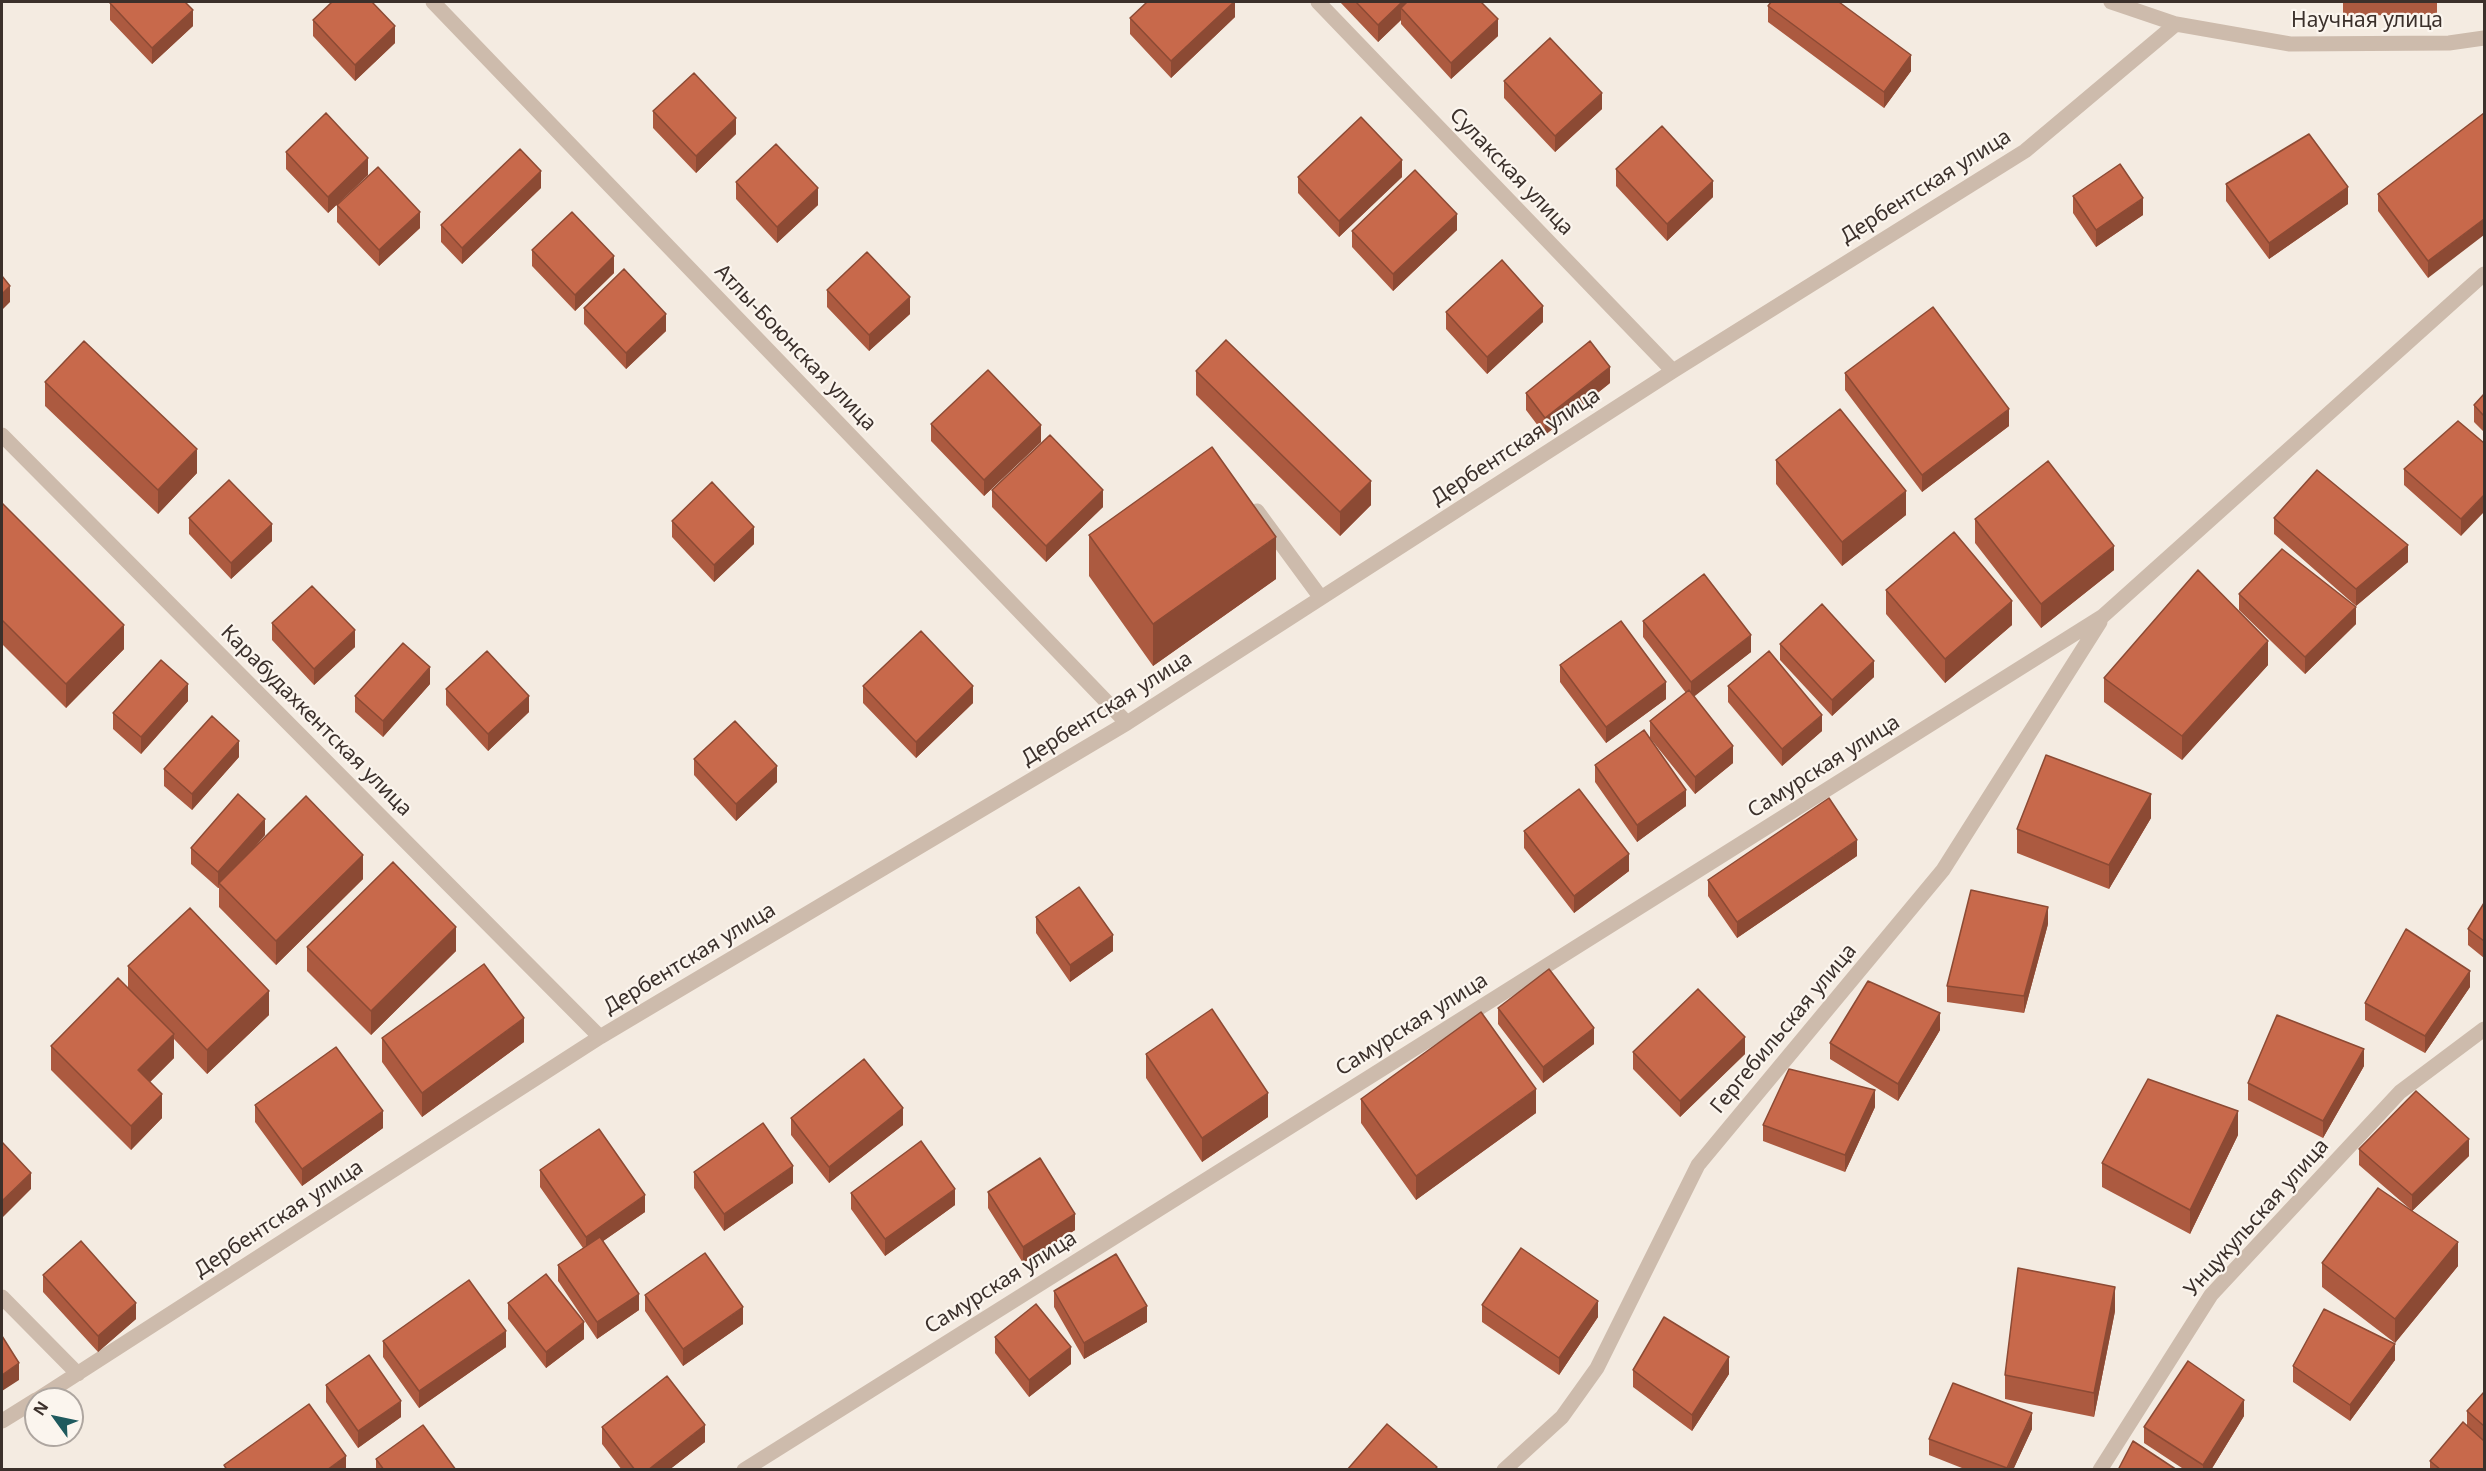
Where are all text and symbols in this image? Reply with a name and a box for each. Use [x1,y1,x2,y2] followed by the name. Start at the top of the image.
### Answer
[2291,8,2443,34] street label: Научная улица
[1444,103,1578,241] street label: Сулакская улица
[1836,124,2016,250] street label: Дербентская улица
[709,259,881,437] street label: Атлы-Боюнская улица
[1427,383,1605,511] street label: Дербентская улица
[215,620,417,822] street label: Карабудахкентская улица
[1017,646,1197,772] street label: Дербентская улица
[1743,710,1905,824] street label: Самурская улица
[599,898,781,1020] street label: Дербентская улица
[1706,939,1862,1119] street label: Гергебильская улица
[1331,968,1493,1082] street label: Самурская улица
[2180,1134,2334,1302] street label: Унцукульская улица
[190,1155,368,1283] street label: Дербентская улица
[920,1226,1082,1340] street label: Самурская улица
[24,1387,84,1447] north arrow
[28,1397,53,1420] text: N

